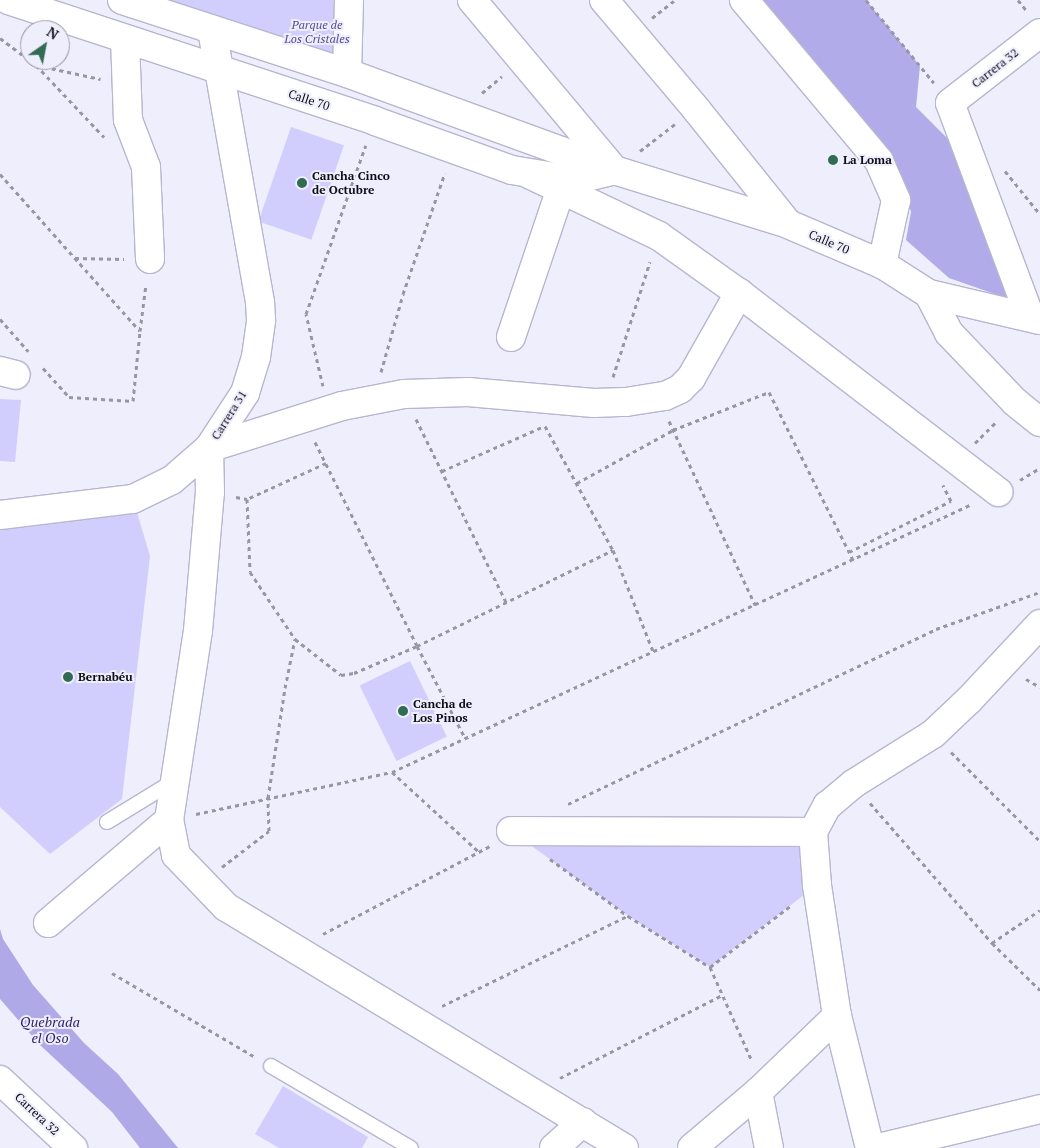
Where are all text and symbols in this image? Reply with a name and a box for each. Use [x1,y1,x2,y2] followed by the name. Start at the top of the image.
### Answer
[284,18,350,46] park label: Parque de Los Cristales
[20,20,70,70] north arrow
[43,22,63,44] text: N
[969,45,1021,91] street label: Carrera 32
[286,87,332,113] street label: Calle 70
[843,153,892,167] place label: La Loma
[827,154,839,166] marker: La Loma
[312,169,390,197] place label: Cancha Cinco de Octubre
[296,177,308,189] marker: Cancha Cinco de Octubre
[807,227,851,257] street label: Calle 70
[208,388,250,442] street label: Carrera 31
[78,670,133,684] place label: Bernabéu
[62,671,74,683] marker: Bernabéu
[413,697,472,725] place label: Cancha de Los Pinos
[397,705,409,717] marker: Cancha de Los Pinos
[20,1014,80,1046] water label: Quebrada el Oso
[12,1090,62,1138] street label: Carrera 32

